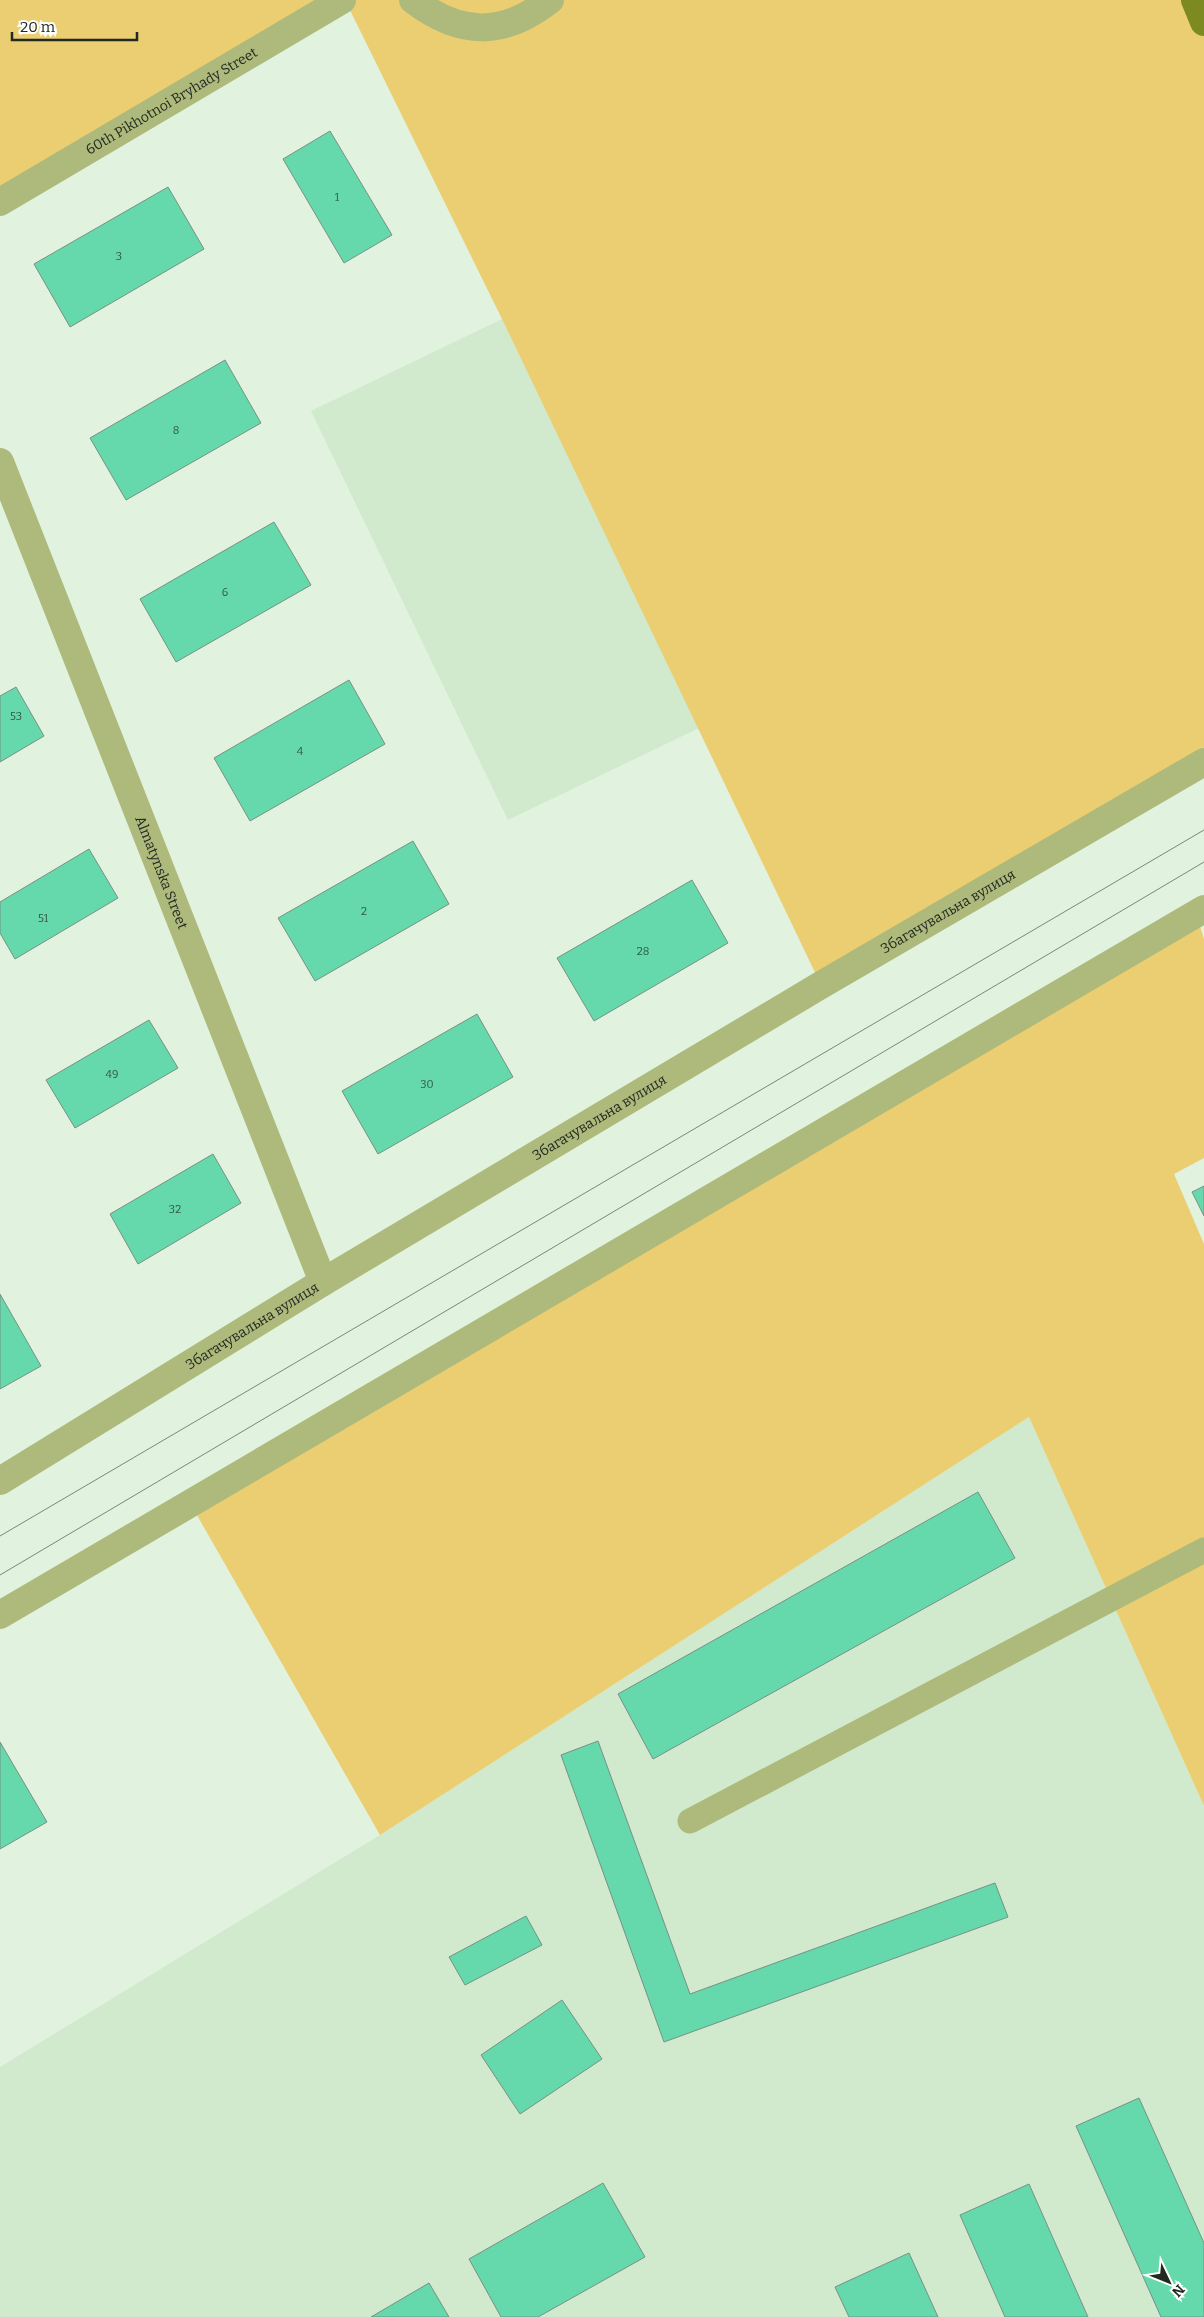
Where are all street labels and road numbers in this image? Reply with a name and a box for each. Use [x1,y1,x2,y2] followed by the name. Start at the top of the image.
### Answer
[83,44,260,158] street label: 60th Pikhotnoi Bryhady Street
[132,813,192,931] street label: Almatynska Street
[877,865,1018,957] street label: Збагачувальна вулиця
[529,1071,669,1164] street label: Збагачувальна вулиця
[182,1278,322,1373] street label: Збагачувальна вулиця

